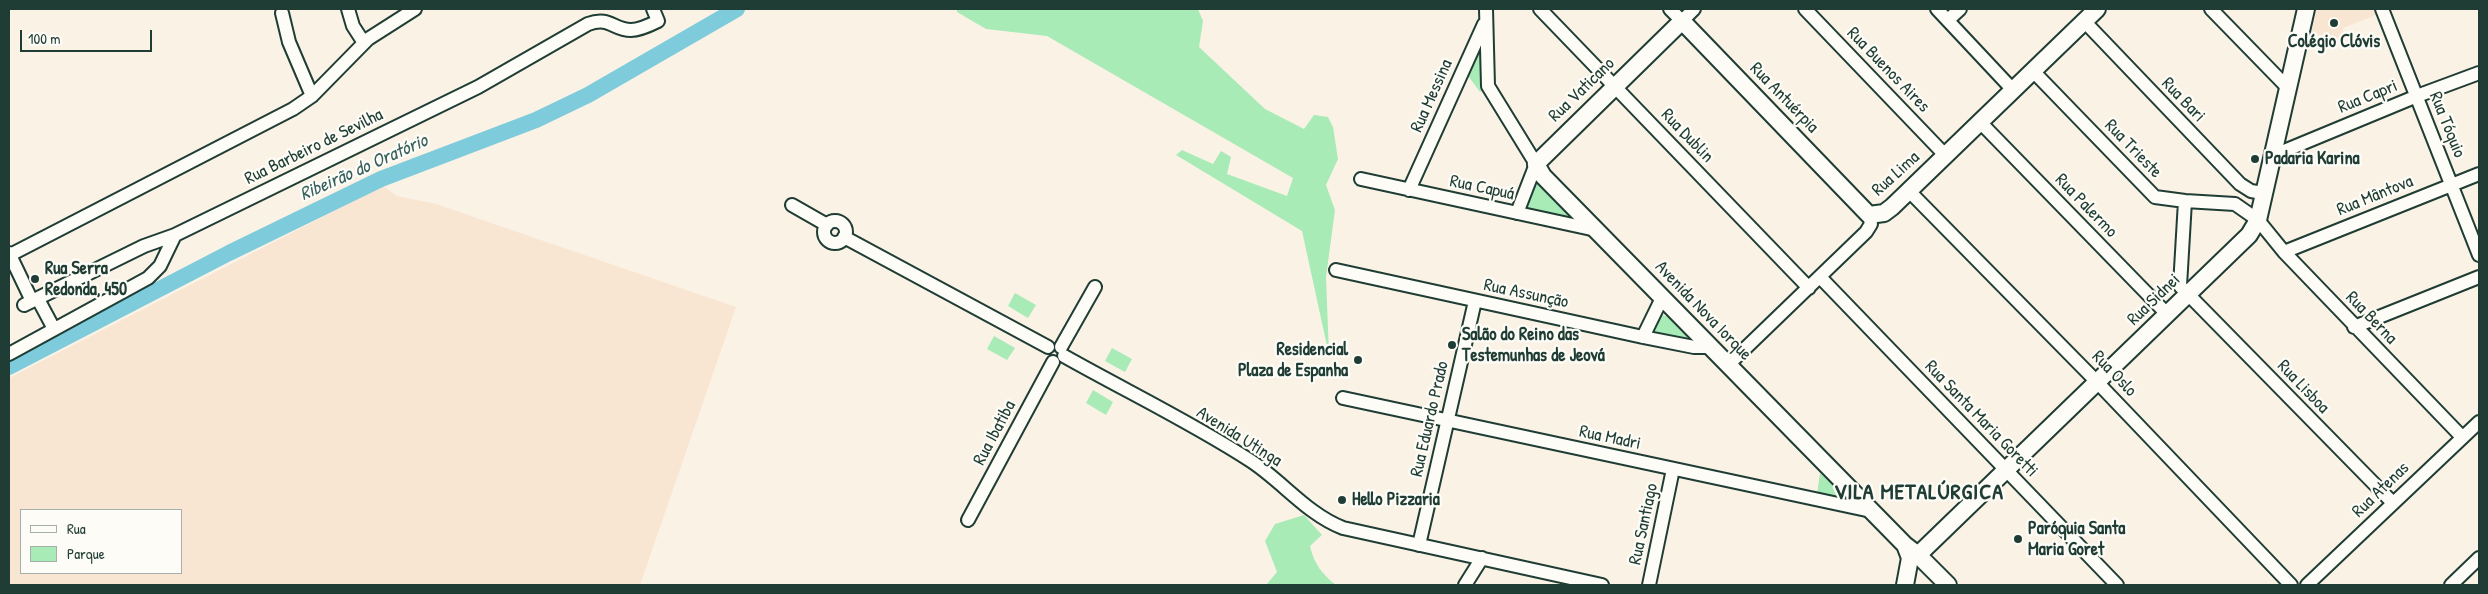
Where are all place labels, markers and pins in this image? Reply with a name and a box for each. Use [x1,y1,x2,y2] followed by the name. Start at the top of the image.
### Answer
[2328,17,2340,29] marker: Colégio Clóvis
[2288,31,2380,53] place label: Colégio Clóvis
[2265,148,2360,170] place label: Padaria Karina
[2249,153,2261,165] marker: Padaria Karina
[45,258,127,300] place label: Rua Serra Redonda, 450
[29,273,41,285] marker: Rua Serra Redonda, 450
[1462,324,1605,366] place label: Salão do Reino das Testemunhas de Jeová
[1238,339,1348,382] place label: Residencial Plaza de Espanha
[1446,339,1458,351] marker: Salão do Reino das Testemunhas de Jeová
[1352,354,1364,366] marker: Residencial Plaza de Espanha
[1352,489,1440,511] place label: Hello Pizzaria
[1336,494,1348,506] marker: Hello Pizzaria
[2028,518,2125,560] place label: Paróquia Santa Maria Goret
[2012,533,2024,545] marker: Paróquia Santa Maria Goret

